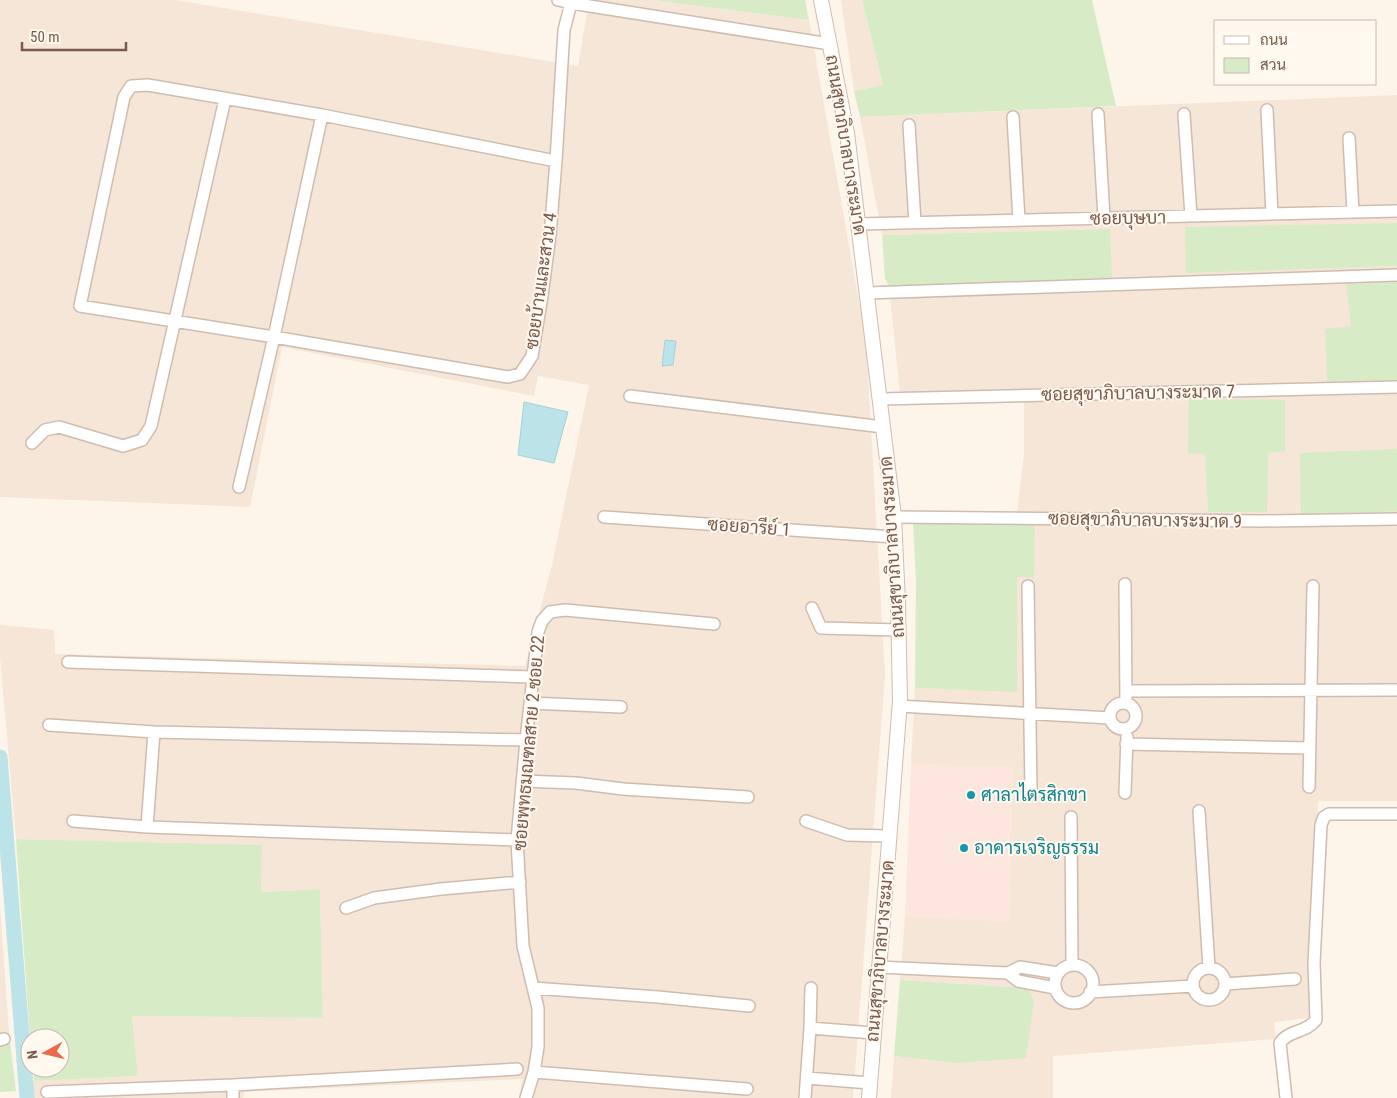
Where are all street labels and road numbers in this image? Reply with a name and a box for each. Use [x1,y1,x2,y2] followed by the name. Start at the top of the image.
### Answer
[820,53,871,237] street label: ถนนสุขาภิบาลบางระมาด
[1090,206,1166,231] street label: ซอยบุษบา
[519,211,561,351] street label: ซอยบ้านและสวน 4
[1041,380,1235,407] street label: ซอยสุขาภิบาลบางระมาด 7
[875,455,910,639] street label: ถนนสุขาภิบาลบางระมาด
[1048,507,1242,534] street label: ซอยสุขาภิบาลบางระมาด 9
[707,511,791,540] street label: ซอยอารีย์ 1
[509,634,550,852] street label: ซอยพุทธมณฑลสาย 2 ซอย 22
[861,859,900,1043] street label: ถนนสุขาภิบาลบางระมาด

